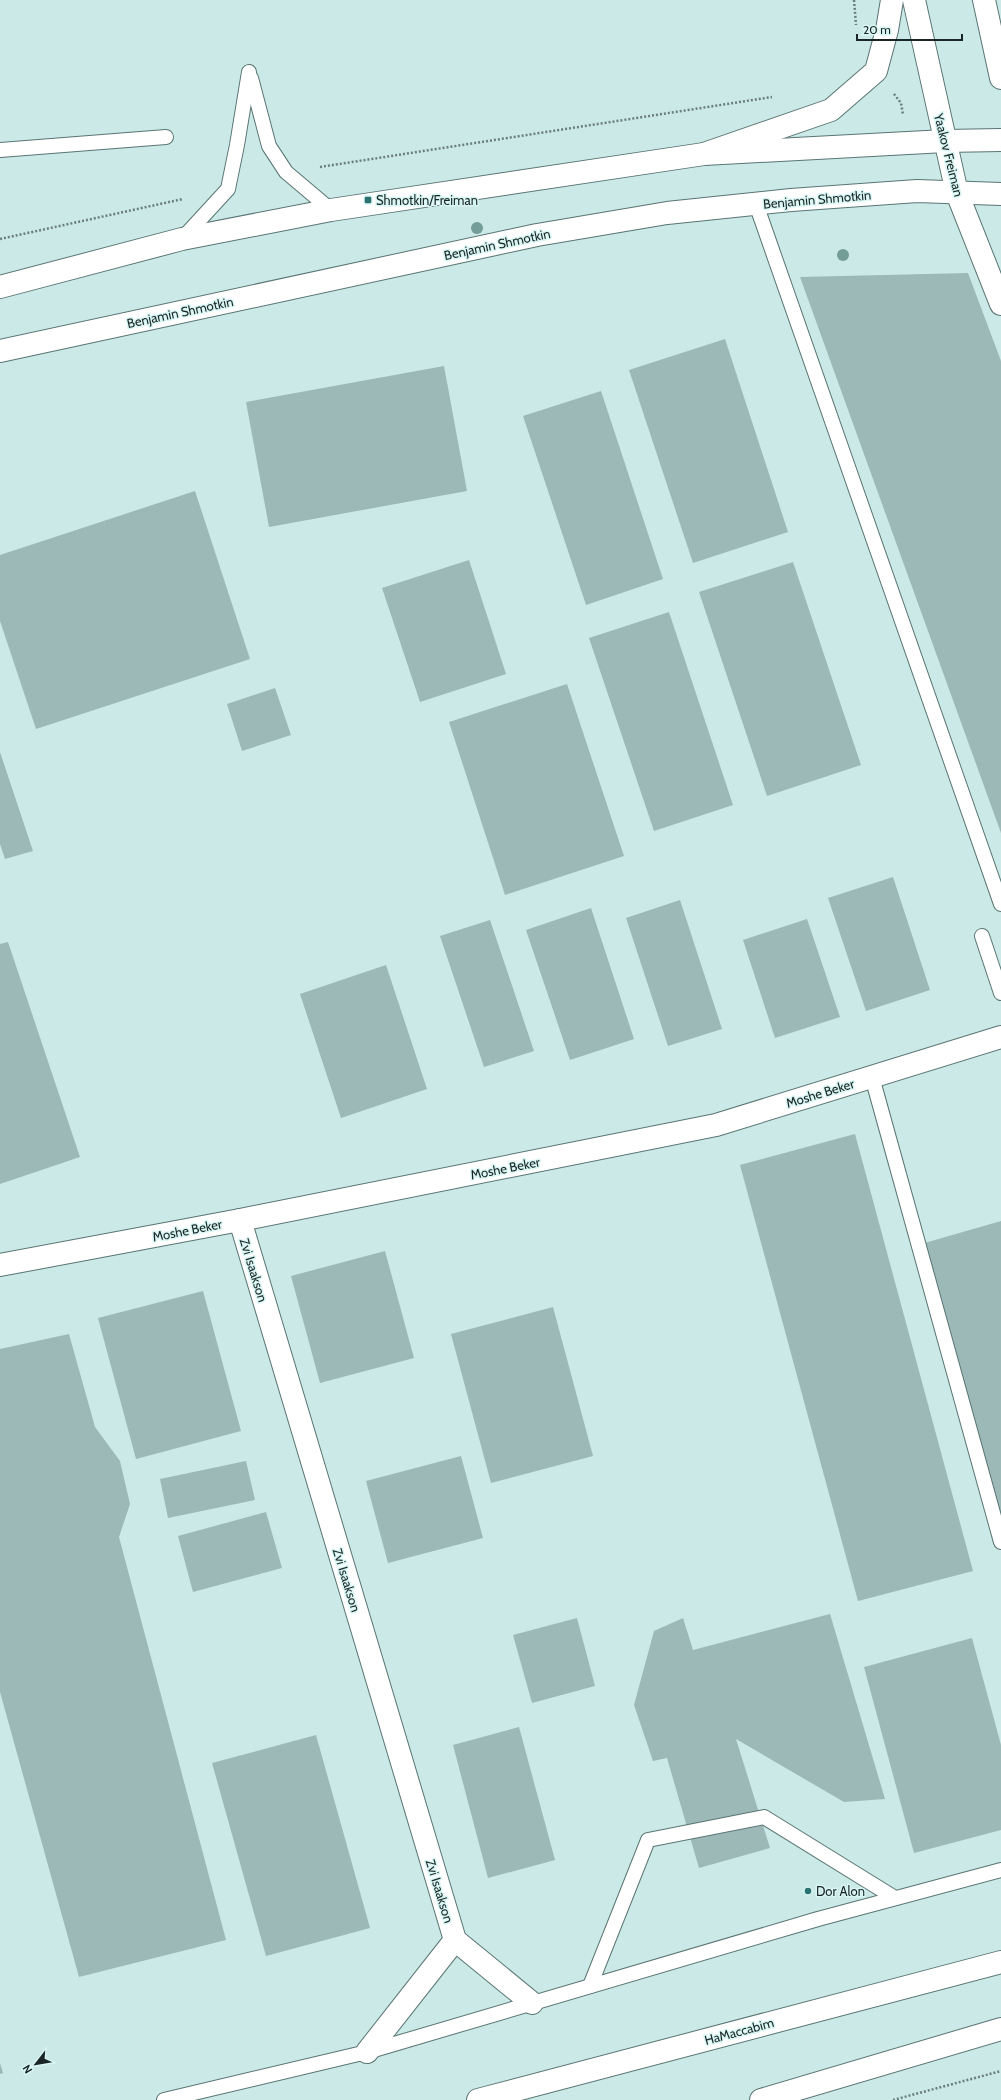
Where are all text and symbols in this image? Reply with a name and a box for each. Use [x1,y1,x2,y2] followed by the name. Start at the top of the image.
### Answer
[857,16,962,42] scale bar
[863,22,891,37] text: 20 m
[931,111,967,198] street label: Yaakov Freiman
[762,186,872,213] street label: Benjamin Shmotkin
[376,192,478,208] place label: Shmotkin/Freiman
[363,195,373,205] marker: Shmotkin/Freiman
[442,225,552,264] street label: Benjamin Shmotkin
[125,293,235,332] street label: Benjamin Shmotkin
[784,1075,857,1111] street label: Moshe Beker
[469,1153,542,1183] street label: Moshe Beker
[151,1215,224,1245] street label: Moshe Beker
[237,1236,271,1304] street label: Zvi Isaakson
[330,1546,364,1614] street label: Zvi Isaakson
[423,1857,457,1925] street label: Zvi Isaakson
[816,1883,865,1899] place label: Dor Alon
[803,1886,813,1896] marker: Dor Alon
[703,2014,775,2048] street label: HaMaccabim
[16,2044,56,2084] north arrow
[19,2062,35,2076] text: N

